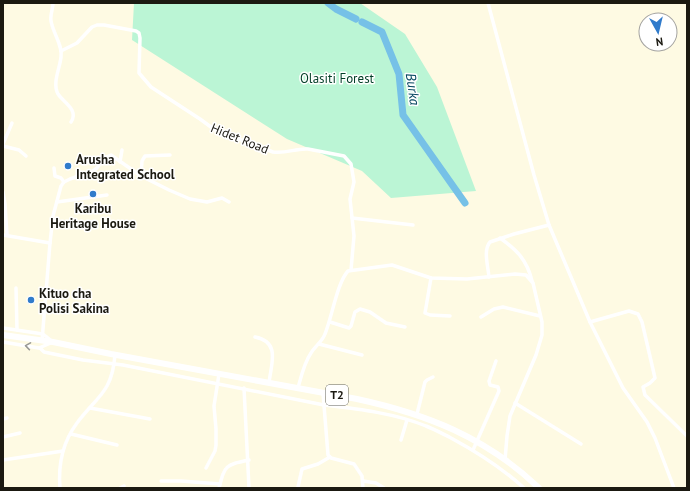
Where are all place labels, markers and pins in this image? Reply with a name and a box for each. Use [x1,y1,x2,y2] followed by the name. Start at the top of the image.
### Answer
[76,151,175,183] place label: Arusha Integrated School
[63,161,73,171] marker: Arusha Integrated School
[88,189,98,199] marker: Karibu Heritage House
[50,200,136,232] place label: Karibu Heritage House
[39,285,109,317] place label: Kituo cha Polisi Sakina
[26,295,36,305] marker: Kituo cha Polisi Sakina

